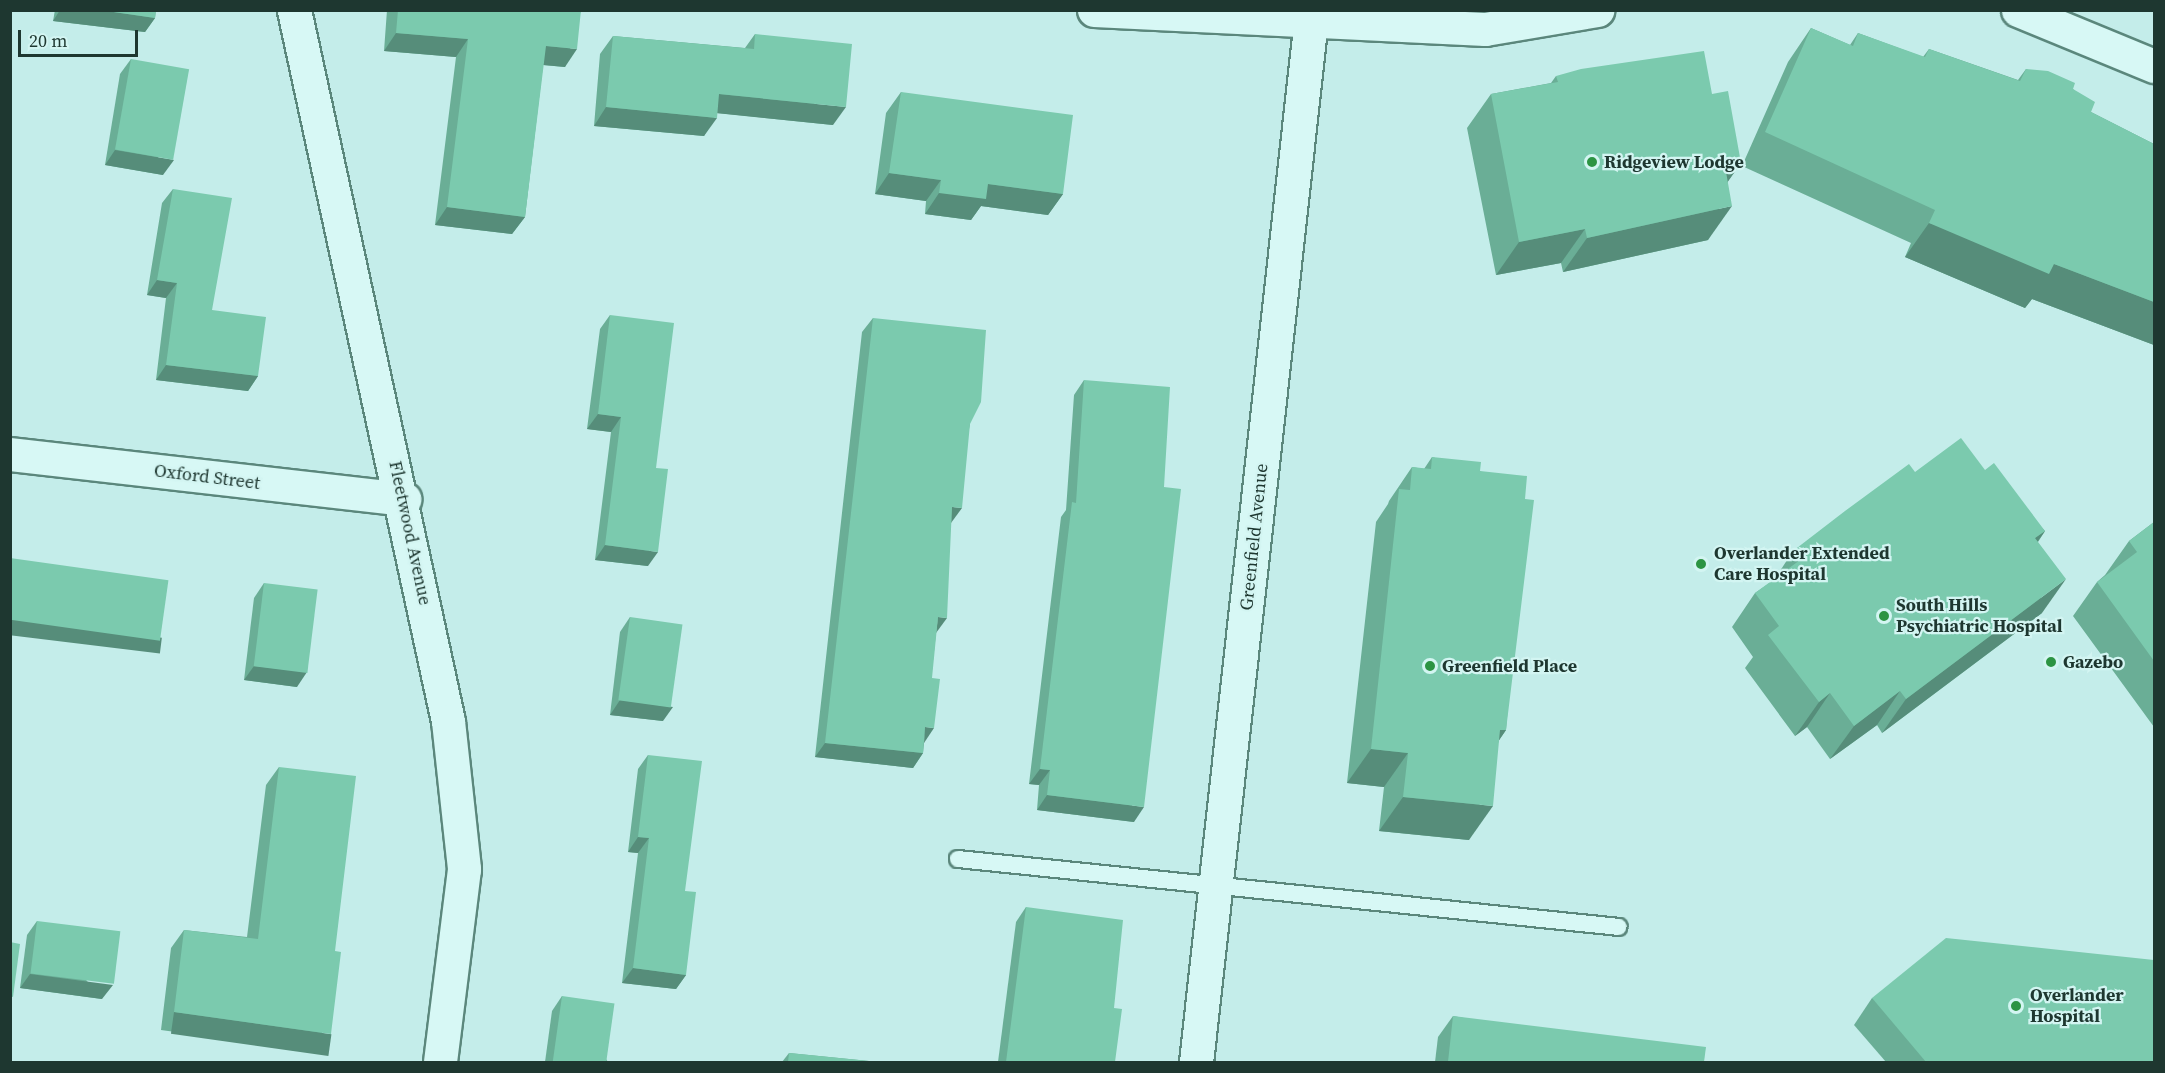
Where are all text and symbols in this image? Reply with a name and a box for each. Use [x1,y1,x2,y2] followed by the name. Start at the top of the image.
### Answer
[21,18,141,56] scale bar
[29,28,67,53] text: 20 m
[1604,151,1744,173] place label: Ridgeview Lodge
[1585,155,1599,169] marker: Ridgeview Lodge
[384,459,436,607] street label: Fleetwood Avenue
[153,460,261,494] street label: Oxford Street
[1236,462,1272,612] street label: Greenfield Avenue
[1714,543,1890,586] place label: Overlander Extended Care Hospital
[1692,555,1710,573] marker: Overlander Extended Care Hospital
[1896,595,2063,638] place label: South Hills Psychiatric Hospital
[1877,609,1891,623] marker: South Hills Psychiatric Hospital
[2063,651,2123,673] place label: Gazebo
[1442,655,1577,677] place label: Greenfield Place
[2044,655,2058,669] marker: Gazebo
[1423,659,1437,673] marker: Greenfield Place
[2030,985,2124,1028] place label: Overlander Hospital
[2007,997,2025,1015] marker: Overlander Hospital

